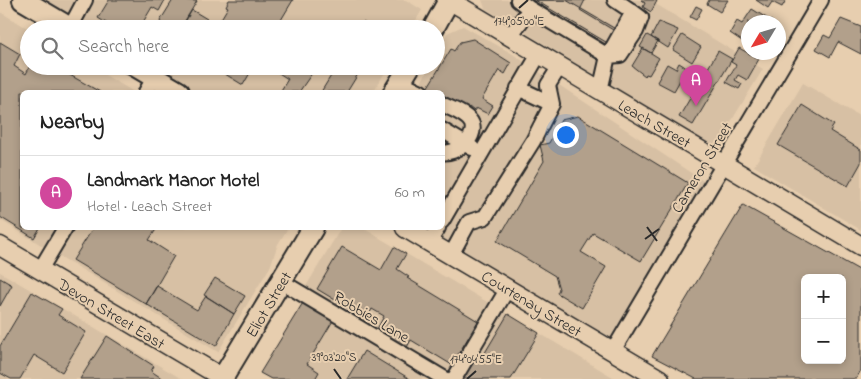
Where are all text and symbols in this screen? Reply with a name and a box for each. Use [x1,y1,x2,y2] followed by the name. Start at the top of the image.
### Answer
[494,13,544,31] text: 174°05'00"E
[741,15,786,60] north arrow
[20,20,445,75] search box
[38,34,66,62] icon: search
[78,34,169,61] text: Search here
[680,65,712,106] pin: A
[613,94,696,156] street label: Leach Street
[40,108,104,138] text: Nearby
[666,117,740,218] street label: Cameron Street
[553,122,579,148] your location
[87,168,259,195] text: Landmark Manor Motel
[51,181,61,205] text: A
[395,181,425,205] text: 60 m
[87,195,212,219] text: Hotel · Leach Street
[476,265,586,345] street label: Courtenay Street
[241,267,299,343] street label: Eliot Street
[52,273,170,357] street label: Devon Street East
[801,274,846,364] map controls
[801,274,846,319] button: +
[328,286,414,350] street label: Robbies Lane
[801,319,846,364] button: −
[312,349,357,367] text: 39°03'20"S
[450,351,502,369] text: 174°04'55"E

